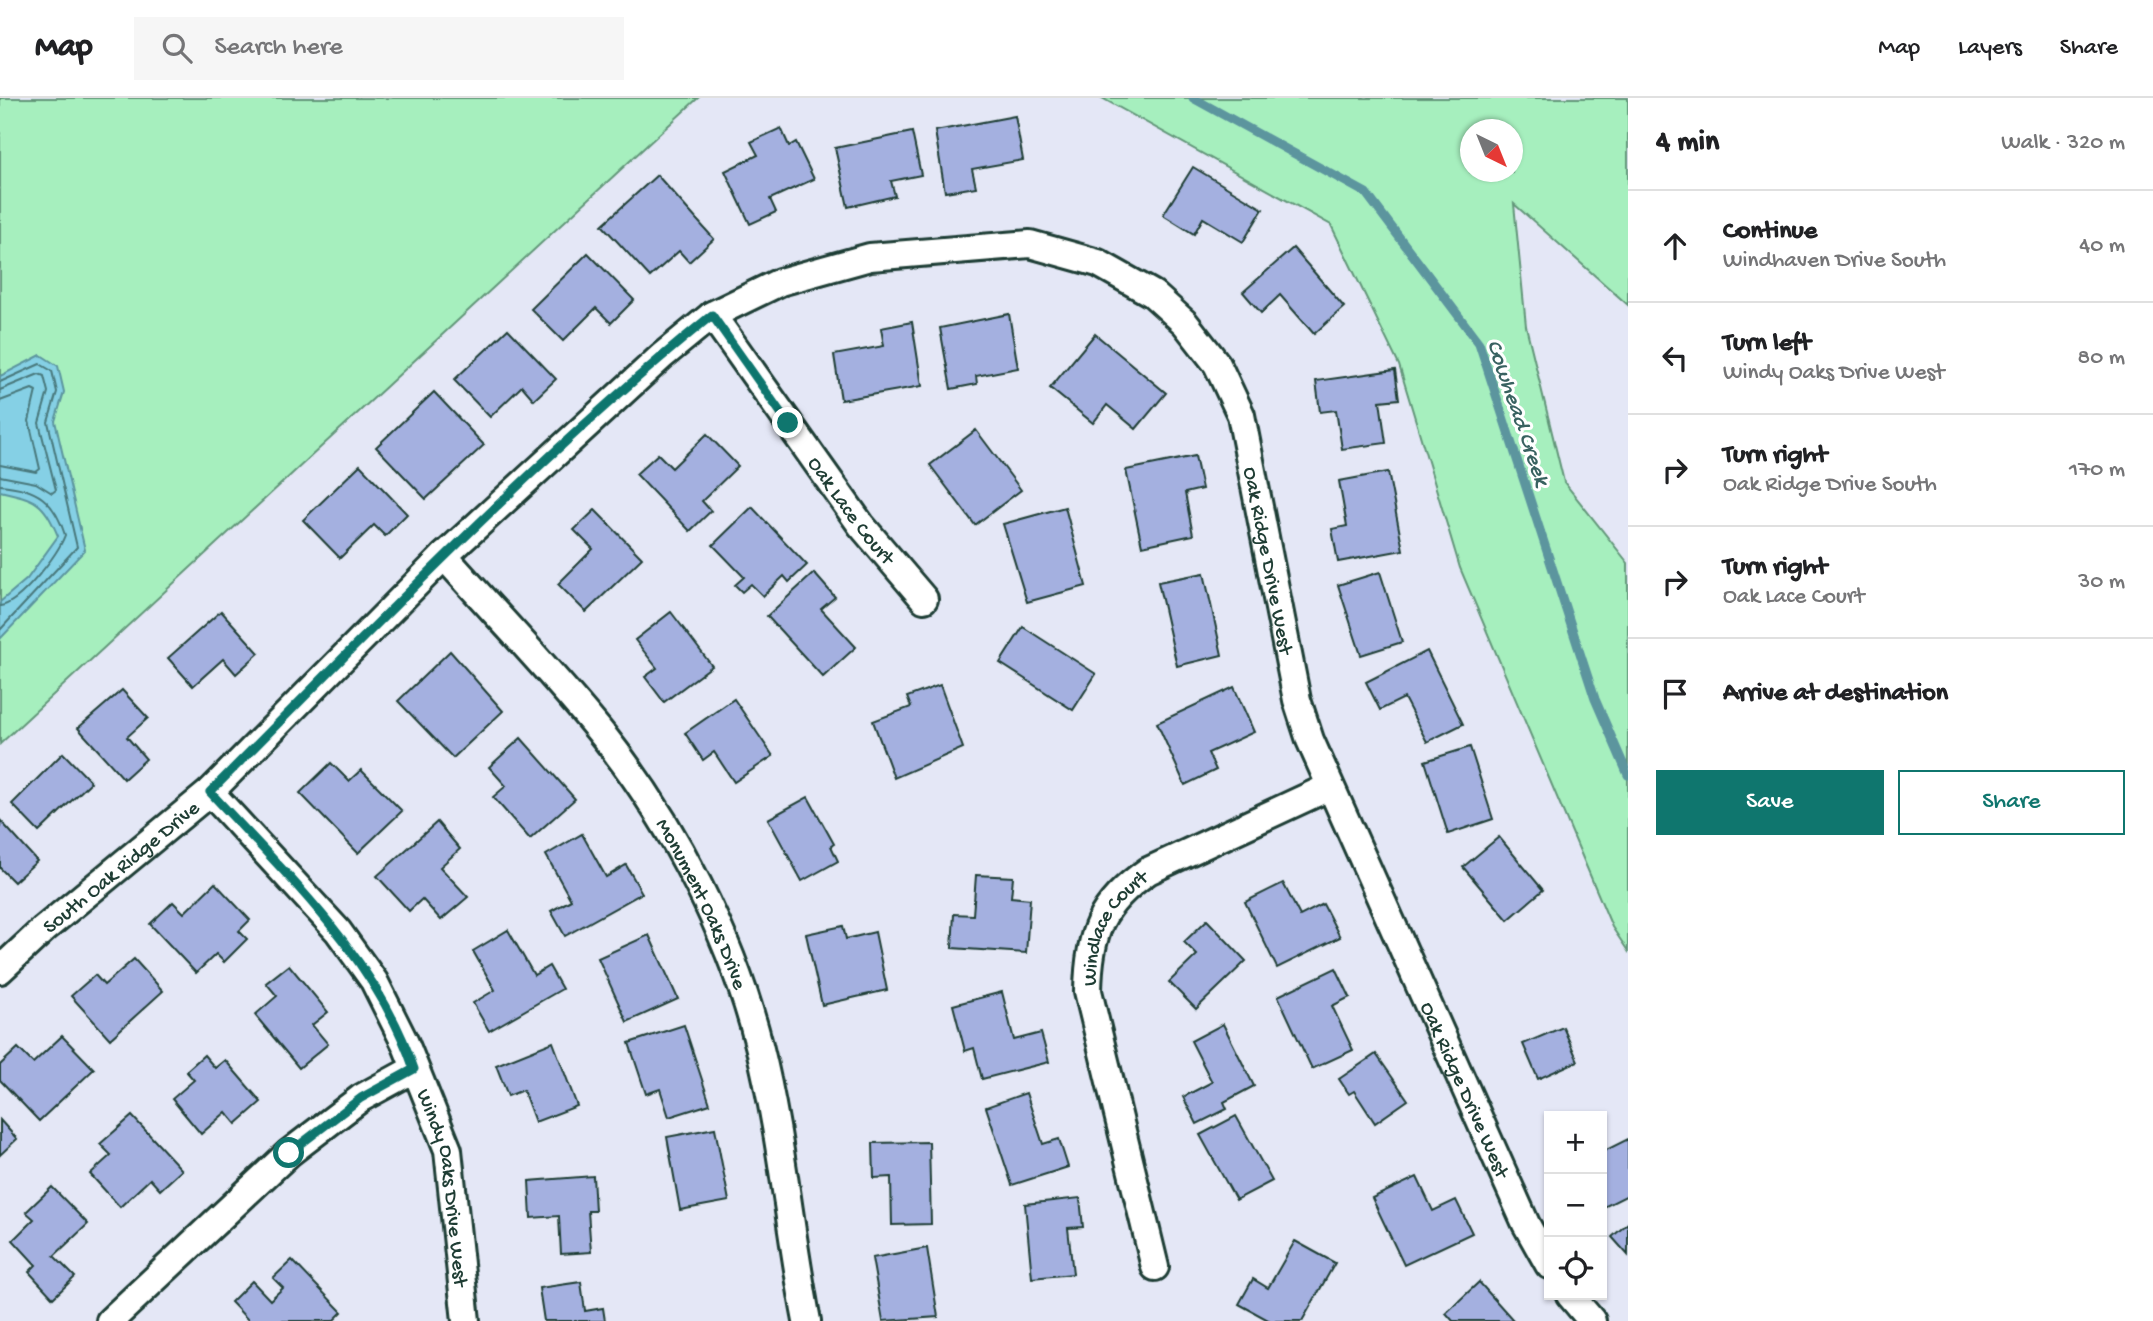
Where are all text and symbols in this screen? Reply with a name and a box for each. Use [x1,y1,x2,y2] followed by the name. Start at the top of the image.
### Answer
[134,17,624,80] search box
[35,29,92,67] text: Map
[158,29,196,67] icon: search
[214,33,343,64] text: Search here
[1878,34,1920,63] text: Map
[1958,34,2022,63] text: Layers
[2060,34,2118,63] text: Share
[1460,119,1523,182] north arrow
[1656,126,1719,161] text: 4 min
[2001,130,2125,157] text: Walk · 320 m
[1723,217,1817,248] text: Continue
[1656,227,1694,265] icon: ahead
[2079,233,2125,260] text: 40 m
[1723,248,1946,275] text: Windhaven Drive South
[1723,329,1811,360] text: Turn left
[1479,337,1555,492] water label: Cowhead Creek
[1656,339,1694,377] icon: left
[2078,345,2125,372] text: 80 m
[1723,360,1944,387] text: Windy Oaks Drive West
[772,407,803,438] route end
[1723,441,1827,472] text: Turn right
[1656,451,1694,489] icon: right
[800,453,900,573] street label: Oak Lace Court
[2069,457,2125,484] text: 170 m
[1235,465,1297,659] street label: Oak Ridge Drive West
[1723,472,1937,499] text: Oak Ridge Drive South
[1723,553,1827,584] text: Turn right
[1656,563,1694,601] icon: right
[2078,569,2125,596] text: 30 m
[1723,584,1864,611] text: Oak Lace Court
[1656,675,1694,713] icon: arrive
[1723,679,1948,710] text: Arrive at destination
[1656,770,1884,835] button: Save
[1898,770,2125,835] button: Share
[39,796,207,941] street label: South Oak Ridge Drive
[648,815,751,995] street label: Monument Oaks Drive
[1079,865,1156,987] street label: Windlace Court
[1413,999,1514,1185] street label: Oak Ridge Drive West
[409,1086,472,1290] street label: Windy Oaks Drive West
[1544,1111,1607,1300] map controls
[1544,1111,1607,1174] button: +
[273,1137,304,1168] route start
[1544,1174,1607,1237] button: −
[1544,1237,1607,1300] button: locate

